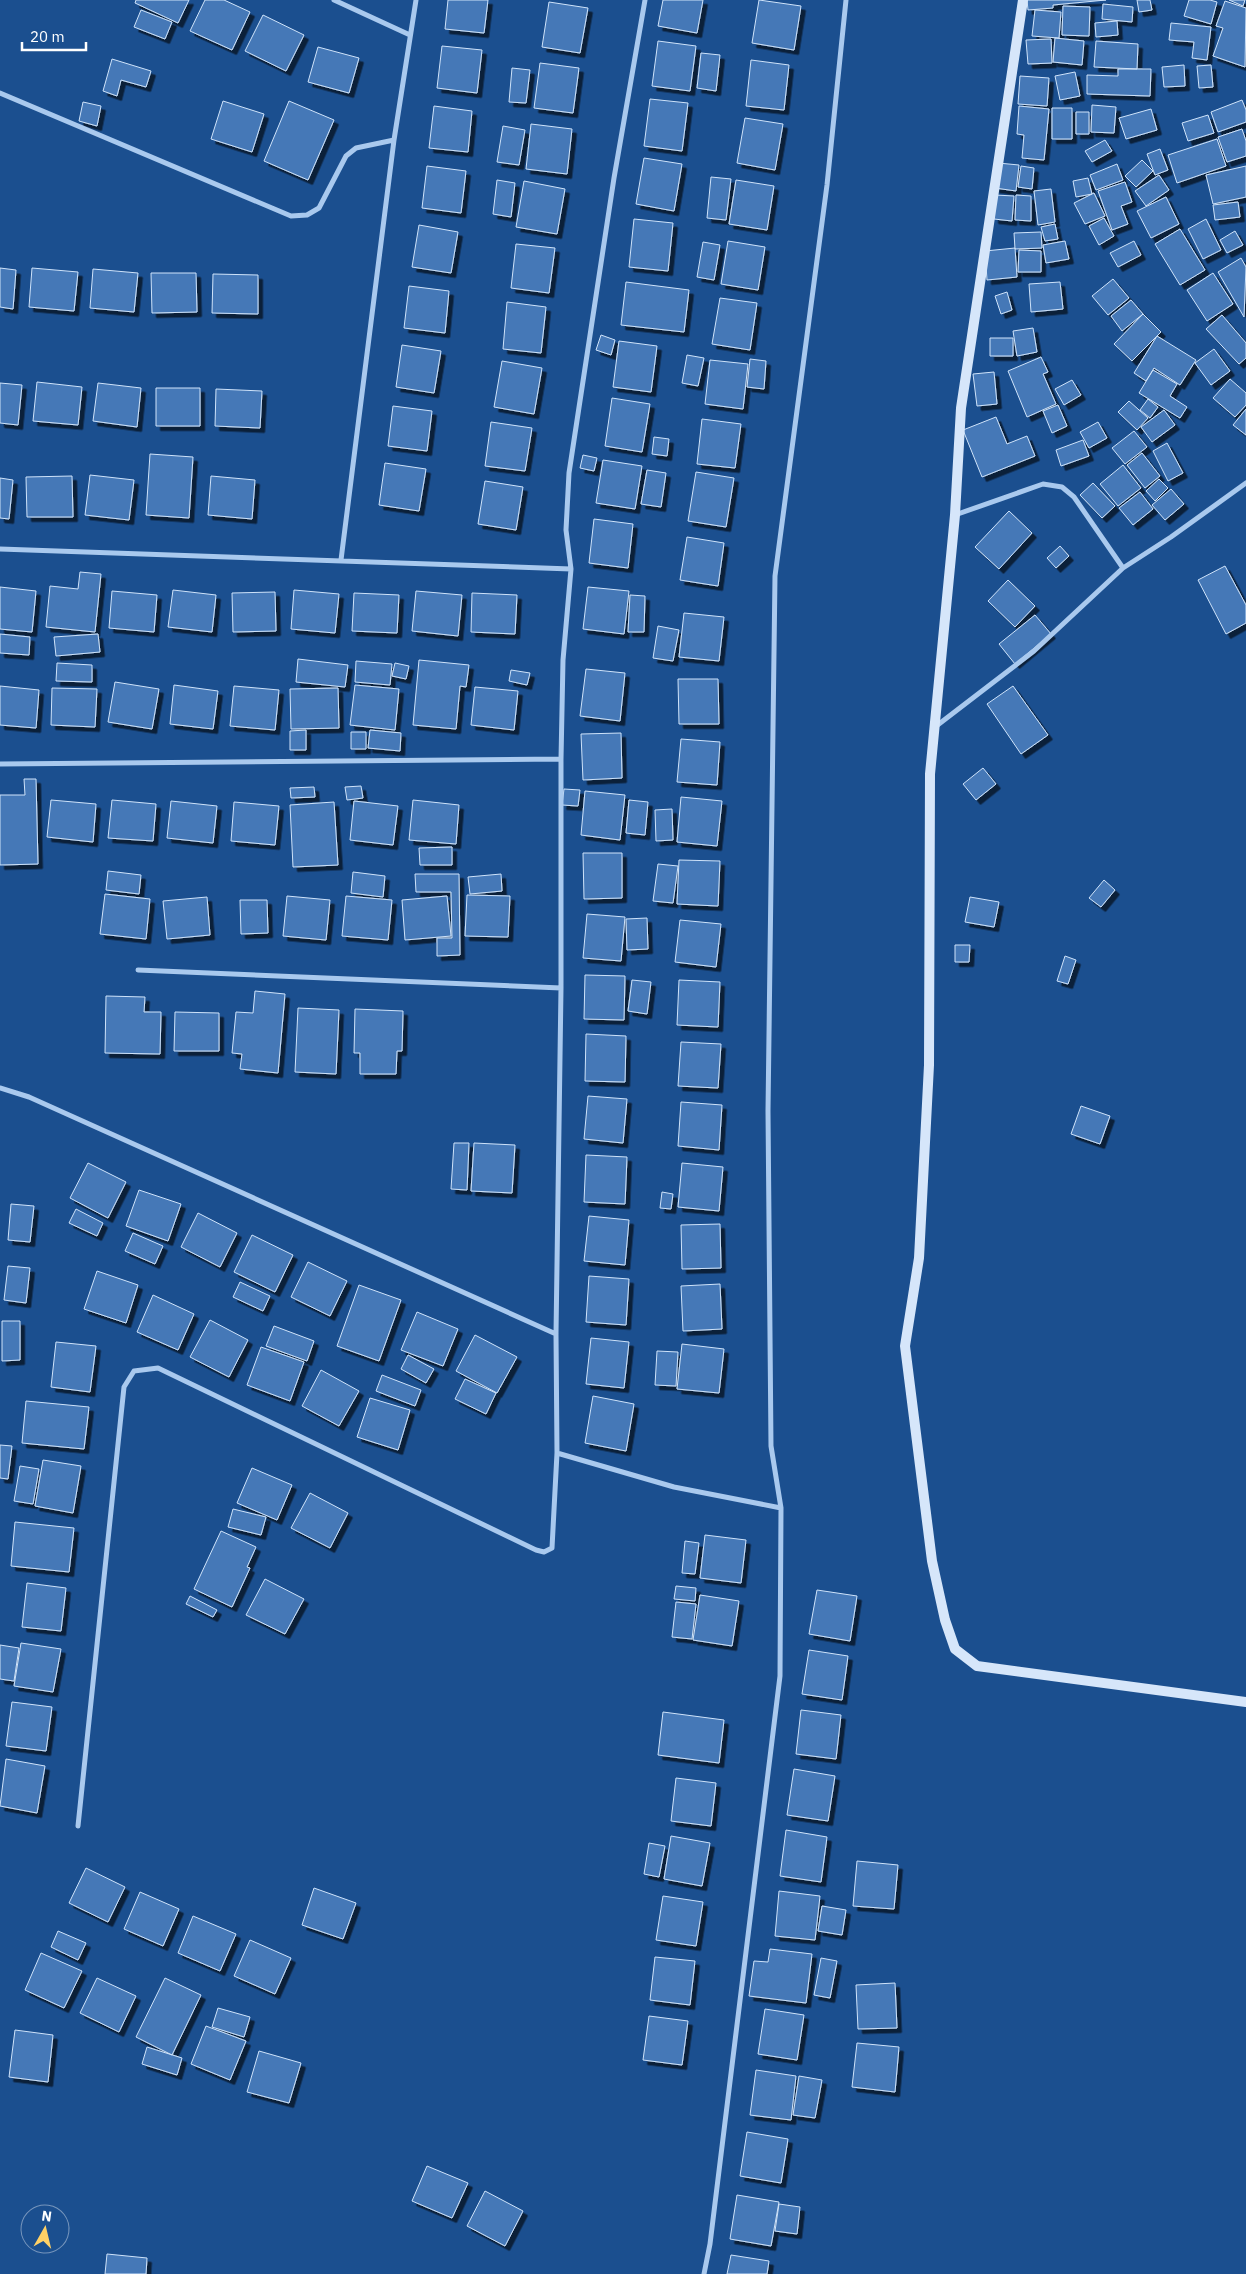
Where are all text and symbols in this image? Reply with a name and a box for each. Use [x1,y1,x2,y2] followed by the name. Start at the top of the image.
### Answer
[22,20,86,52] scale bar
[30,27,65,46] text: 20 m
[20,2204,70,2254] north arrow
[41,2207,53,2226] text: N

